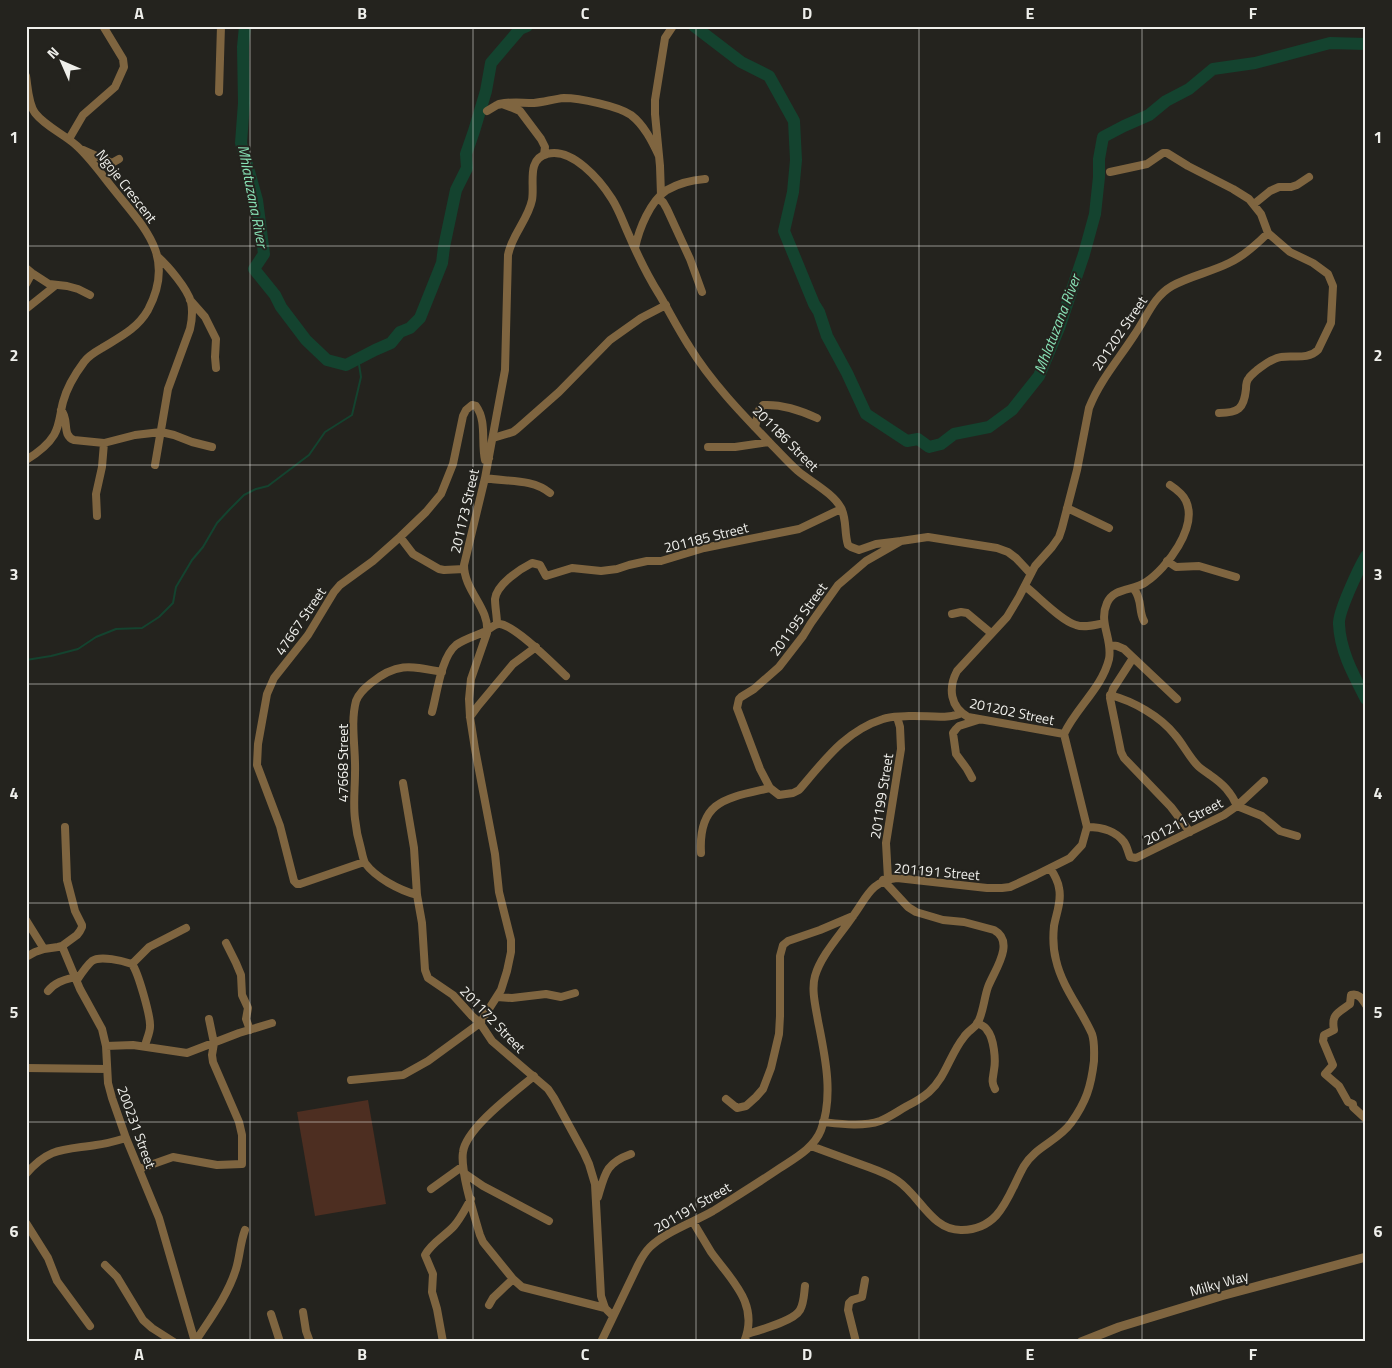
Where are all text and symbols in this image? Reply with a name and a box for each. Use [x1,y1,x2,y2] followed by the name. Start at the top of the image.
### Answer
[134,1,144,25] text: A
[357,1,367,25] text: B
[581,1,590,25] text: C
[802,1,812,25] text: D
[1026,1,1035,25] text: E
[1249,1,1258,25] text: F
[38,38,88,88] north arrow
[42,42,63,63] text: N
[10,125,18,149] text: 1
[1374,125,1382,149] text: 1
[232,143,275,251] water label: Mhlatuzana River
[91,145,163,227] street label: Ngoje Crescent
[1028,269,1087,377] water label: Mhlatuzana River
[1086,291,1152,375] street label: 201202 Street
[10,343,18,367] text: 2
[1374,343,1382,367] text: 2
[748,400,824,476] street label: 201186 Street
[444,467,484,555] street label: 201173 Street
[662,516,750,558] street label: 201185 Street
[10,562,18,586] text: 3
[1374,562,1382,586] text: 3
[764,578,832,660] street label: 201195 Street
[269,583,331,659] street label: 47667 Street
[968,692,1056,730] street label: 201202 Street
[332,724,353,802] street label: 47668 Street
[864,752,898,840] street label: 201199 Street
[10,781,19,805] text: 4
[1374,781,1383,805] text: 4
[1140,792,1226,850] street label: 201211 Street
[893,857,981,885] street label: 201191 Street
[456,981,531,1057] street label: 201172 Street
[10,1000,19,1024] text: 5
[1374,1000,1383,1024] text: 5
[112,1083,162,1171] street label: 200231 Street
[649,1176,735,1238] street label: 201191 Street
[10,1219,19,1243] text: 6
[1374,1219,1383,1243] text: 6
[1187,1265,1251,1301] street label: Milky Way
[134,1342,144,1366] text: A
[357,1342,367,1366] text: B
[581,1342,590,1366] text: C
[802,1342,812,1366] text: D
[1026,1342,1035,1366] text: E
[1249,1342,1258,1366] text: F

